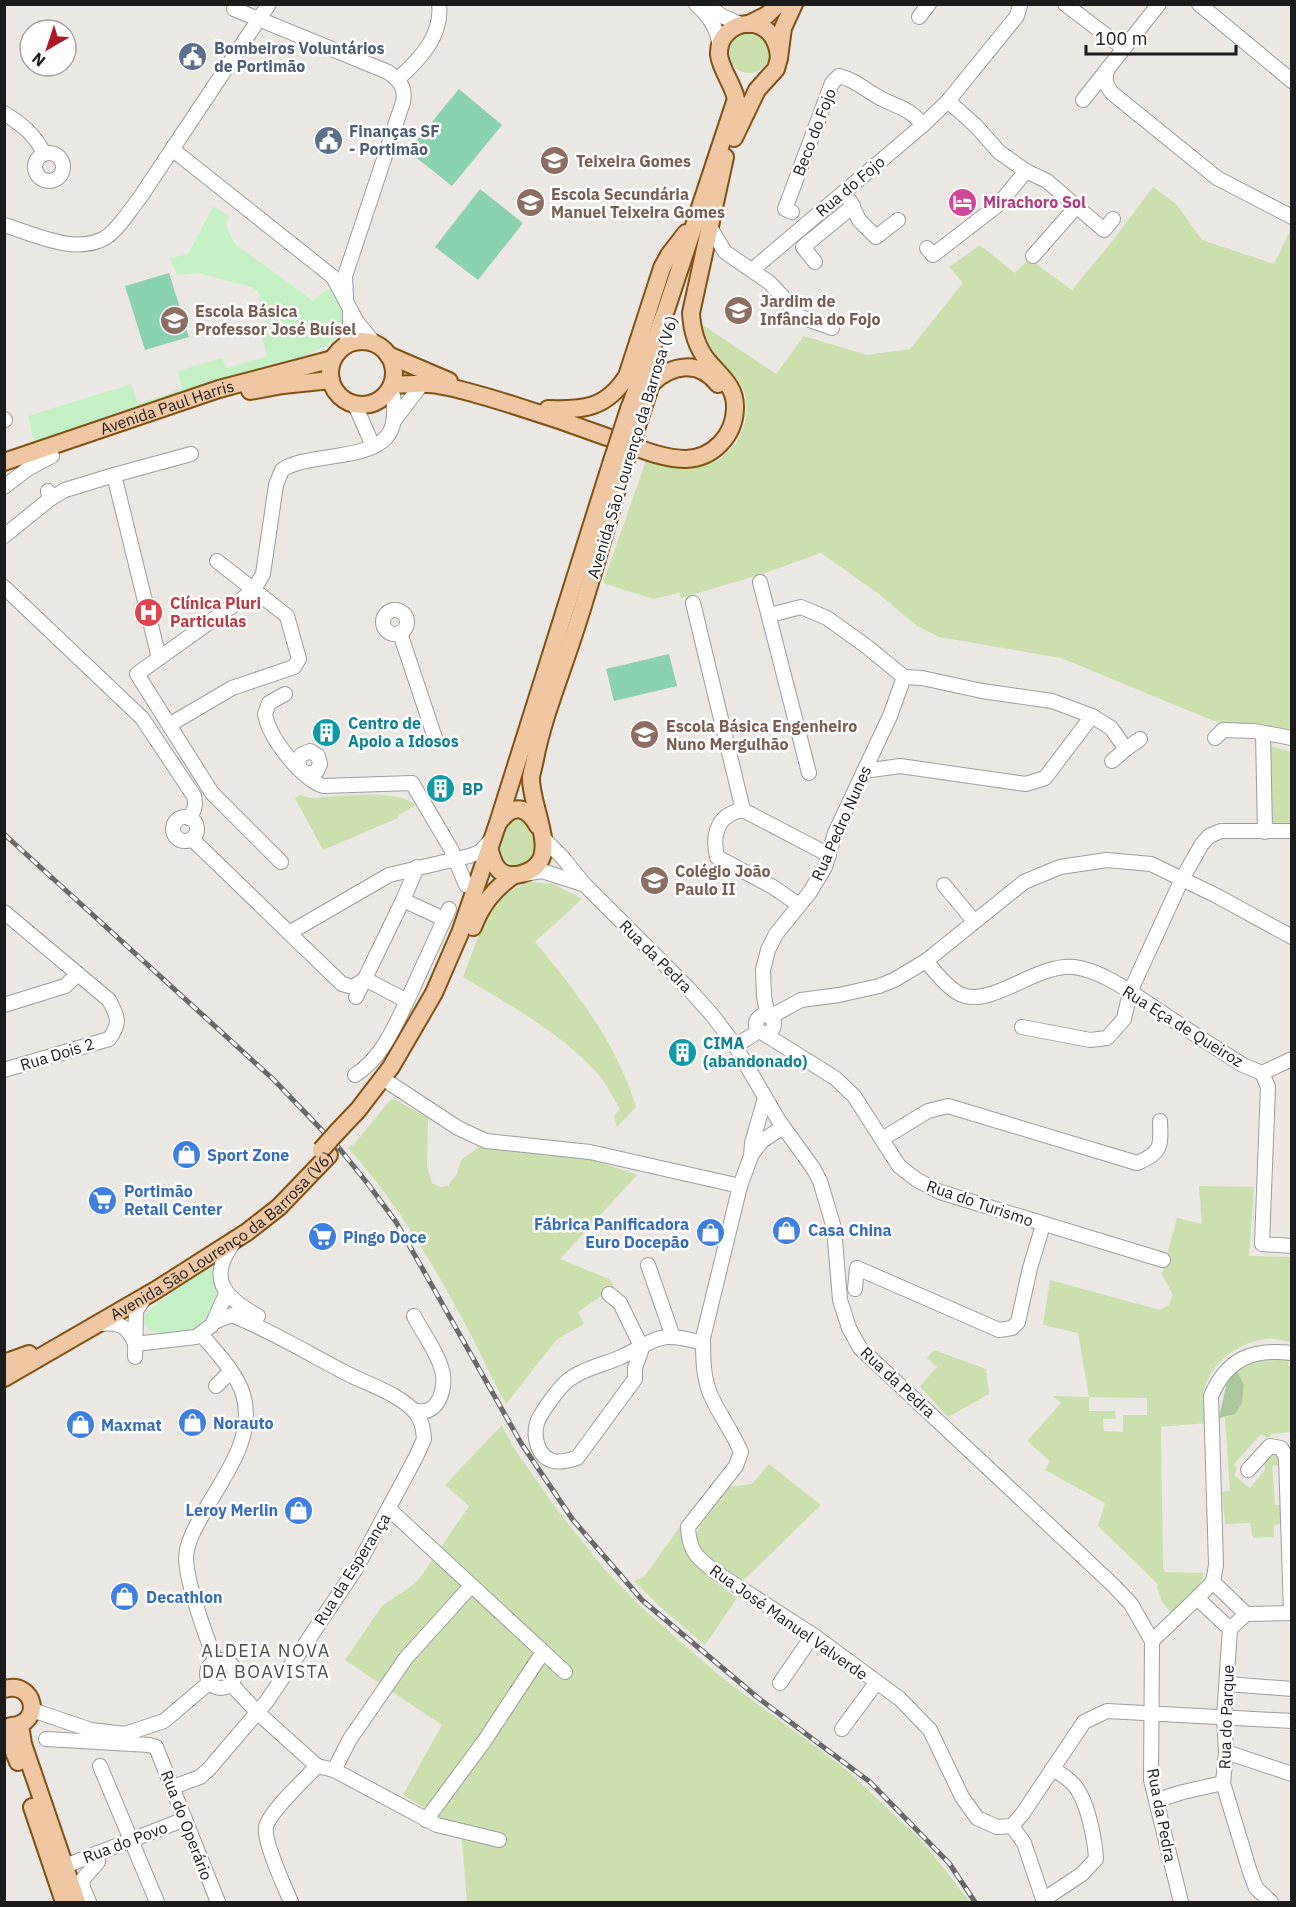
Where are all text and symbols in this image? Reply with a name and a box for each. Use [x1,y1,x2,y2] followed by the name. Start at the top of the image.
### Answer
[18,18,78,78] north arrow
[1086,18,1236,56] scale bar
[1095,27,1147,50] text: 100 m
[214,38,385,76] place label: Bombeiros Voluntários de Portimão
[177,41,209,73] public building icon: Bombeiros Voluntários de Portimão
[28,48,49,71] text: N
[788,85,840,179] street label: Beco do Fojo
[349,121,440,159] place label: Finanças SF - Portimão
[312,124,344,156] public building icon: Finanças SF - Portimão
[539,145,571,177] school or university icon: Teixeira Gomes
[576,151,691,171] place label: Teixeira Gomes
[811,151,889,221] street label: Rua do Fojo
[551,184,725,222] place label: Escola Secundária Manuel Teixeira Gomes
[946,186,978,218] hotel icon: Mirachoro Sol
[514,187,546,219] school or university icon: Escola Secundária Manuel Teixeira Gomes
[983,192,1086,212] place label: Mirachoro Sol
[760,291,881,329] place label: Jardim de Infância do Fojo
[723,294,755,326] school or university icon: Jardim de Infância do Fojo
[195,301,356,339] place label: Escola Básica Professor José Buísel
[158,304,190,336] school or university icon: Escola Básica Professor José Buísel
[582,313,682,581] street label: Avenida São Lourenço da Barrosa (V6)
[97,376,236,439] street label: Avenida Paul Harris
[170,593,261,631] place label: Clínica Pluri Particulas
[133,596,165,628] hospital icon: Clínica Pluri Particulas
[348,713,459,751] place label: Centro de Apoio a Idosos
[311,716,343,748] building icon: Centro de Apoio a Idosos
[666,716,857,754] place label: Escola Básica Engenheiro Nuno Mergulhão
[629,719,661,751] school or university icon: Escola Básica Engenheiro Nuno Mergulhão
[807,762,875,884] street label: Rua Pedro Nunes
[425,773,457,805] building icon: BP
[462,779,483,799] place label: BP
[675,861,771,899] place label: Colégio João Paulo II
[638,864,670,896] school or university icon: Colégio João Paulo II
[615,915,697,997] street label: Rua da Pedra
[1119,981,1247,1071] street label: Rua Eça de Queiroz
[17,1033,97,1075] street label: Rua Dois 2
[703,1033,807,1071] place label: CIMA (abandonado)
[666,1036,698,1068] building icon: CIMA (abandonado)
[170,1139,202,1171] shop icon: Sport Zone
[207,1145,289,1165] place label: Sport Zone
[106,1147,337,1325] street label: Avenida São Lourenço da Barrosa (V6)
[924,1175,1036,1231] street label: Rua do Turismo
[124,1181,223,1219] place label: Portimão Retail Center
[87,1184,119,1216] supermarket icon: Portimão Retail Center
[534,1214,689,1252] place label: Fábrica Panificadora Euro Docepão
[771,1214,803,1246] shop icon: Casa China
[694,1217,726,1249] shop icon: Fábrica Panificadora Euro Docepão
[808,1220,892,1240] place label: Casa China
[306,1221,338,1253] supermarket icon: Pingo Doce
[343,1227,427,1247] place label: Pingo Doce
[856,1342,940,1422] street label: Rua da Pedra
[176,1407,208,1439] shop icon: Norauto
[64,1409,96,1441] shop icon: Maxmat
[213,1413,274,1433] place label: Norauto
[101,1415,162,1435] place label: Maxmat
[283,1494,315,1526] shop icon: Leroy Merlin
[186,1500,278,1520] place label: Leroy Merlin
[309,1509,395,1629] street label: Rua da Esperança
[706,1560,872,1684] street label: Rua José Manuel Valverde
[109,1581,141,1613] shop icon: Decathlon
[146,1587,223,1607] place label: Decathlon
[201,1639,331,1683] district label: ALDEIA NOVA DA BOAVISTA
[1214,1664,1238,1770] street label: Rua do Parque
[1143,1766,1181,1864] street label: Rua da Pedra
[157,1767,217,1883] street label: Rua do Operário
[80,1817,170,1867] street label: Rua do Povo

